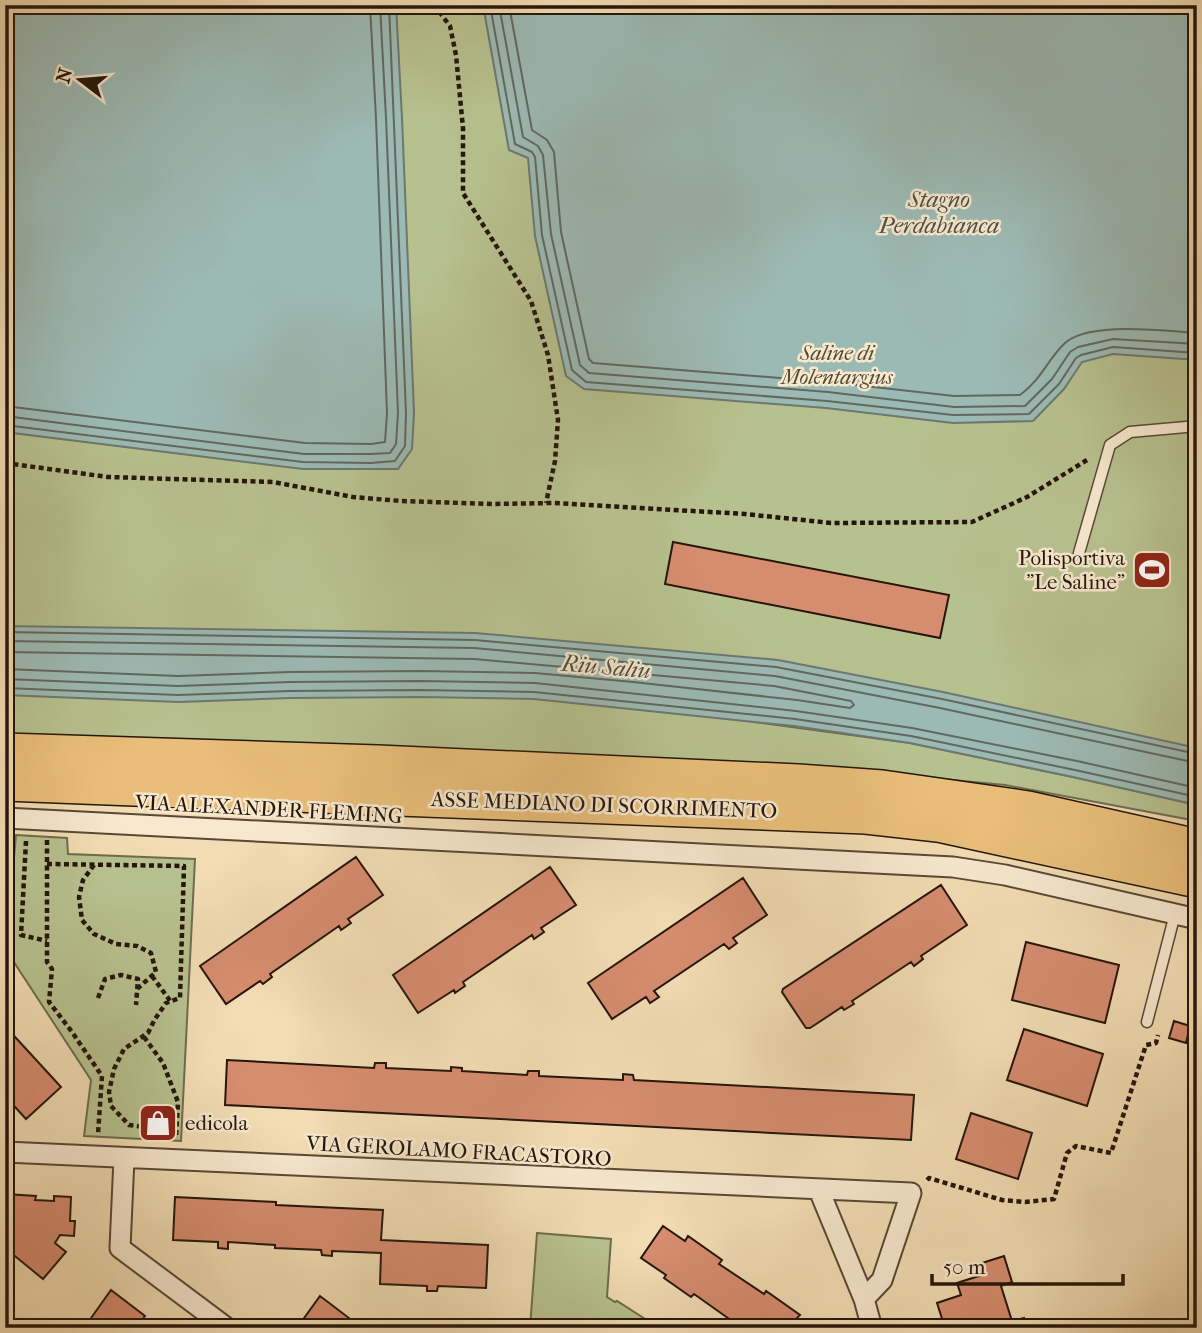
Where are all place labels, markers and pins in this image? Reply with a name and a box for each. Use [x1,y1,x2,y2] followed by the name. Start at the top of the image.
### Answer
[1018,546,1125,594] place label: Polisportiva "Le Saline"
[1131,549,1173,591] sports icon: Polisportiva "Le Saline"
[137,1102,179,1144] shop icon: edicola
[185,1111,248,1135] place label: edicola

